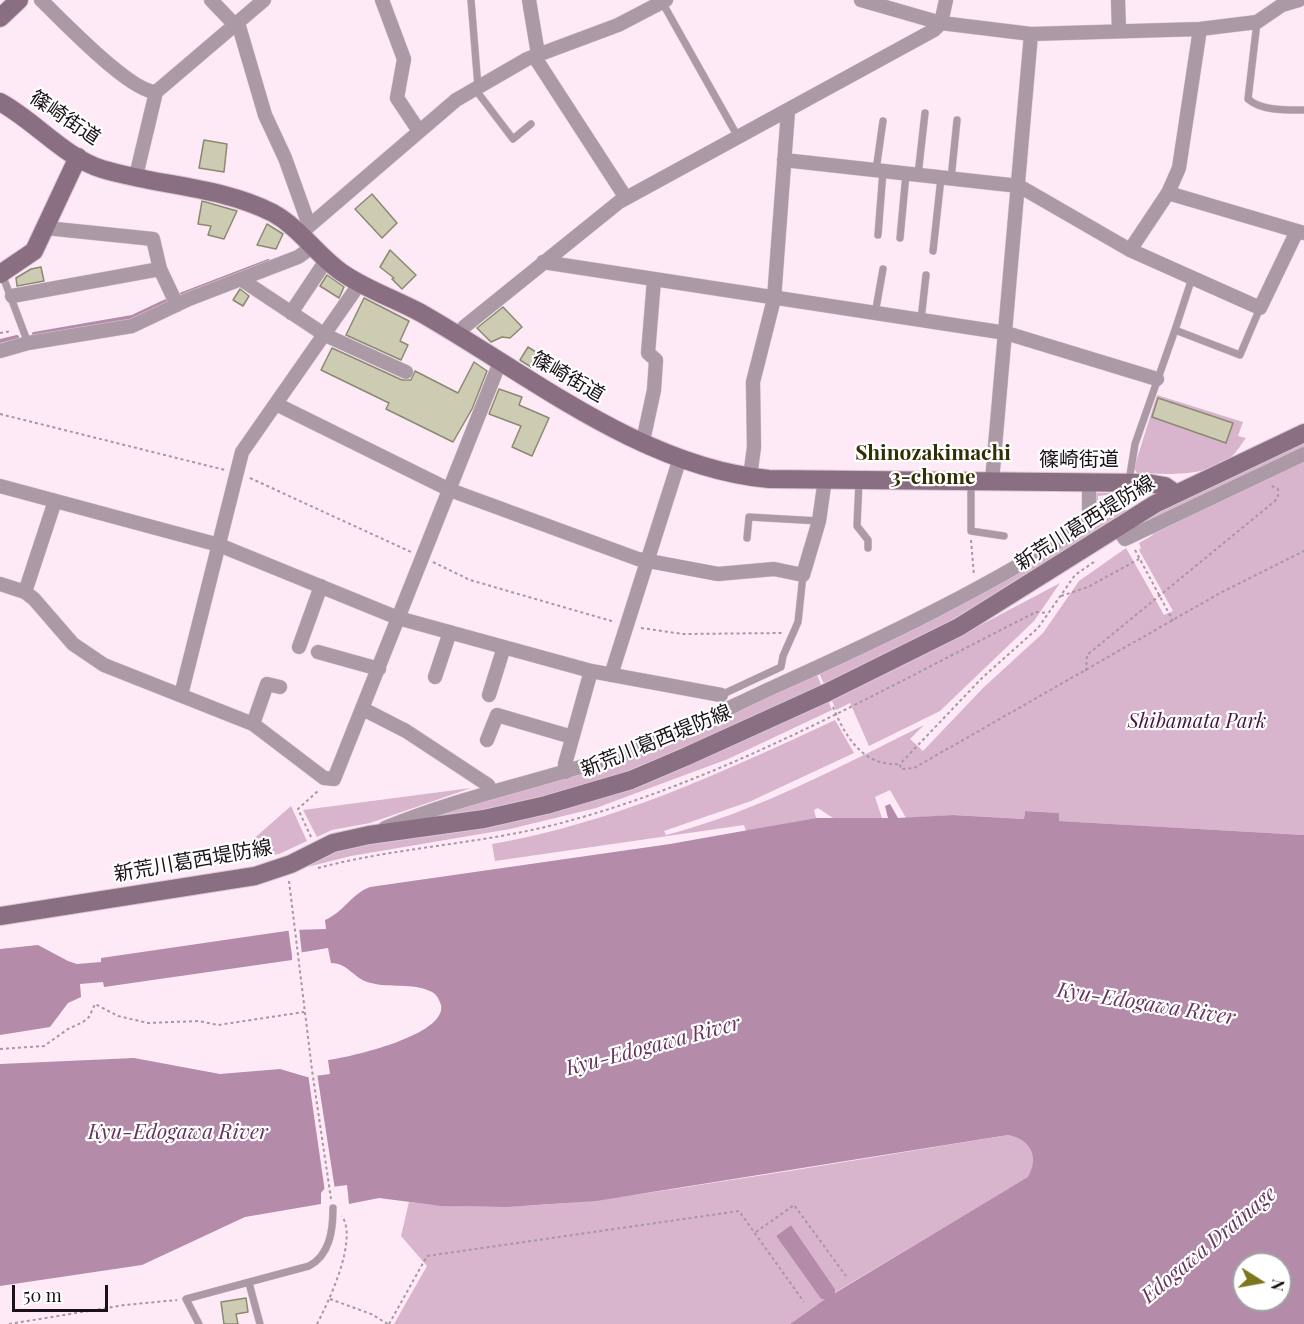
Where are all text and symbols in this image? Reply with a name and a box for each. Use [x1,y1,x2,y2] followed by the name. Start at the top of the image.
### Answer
[25,86,105,150] street label: 篠崎街道
[527,347,609,407] street label: 篠崎街道
[855,440,1011,490] district label: Shinozakimachi 3-chome
[1039,448,1119,472] street label: 篠崎街道
[1011,470,1159,576] street label: 新荒川葛西堤防線
[577,700,735,782] street label: 新荒川葛西堤防線
[1128,710,1266,734] park label: Shibamata Park
[112,835,274,887] street label: 新荒川葛西堤防線
[1055,977,1237,1031] water label: Kyu-Edogawa River
[563,1011,743,1081] water label: Kyu-Edogawa River
[88,1119,268,1145] water label: Kyu-Edogawa River
[1136,1181,1282,1309] water label: Edogawa Drainage
[1232,1252,1292,1312] north arrow
[15,1273,111,1311] scale bar
[1267,1277,1290,1293] text: N
[23,1283,62,1307] text: 50 m

